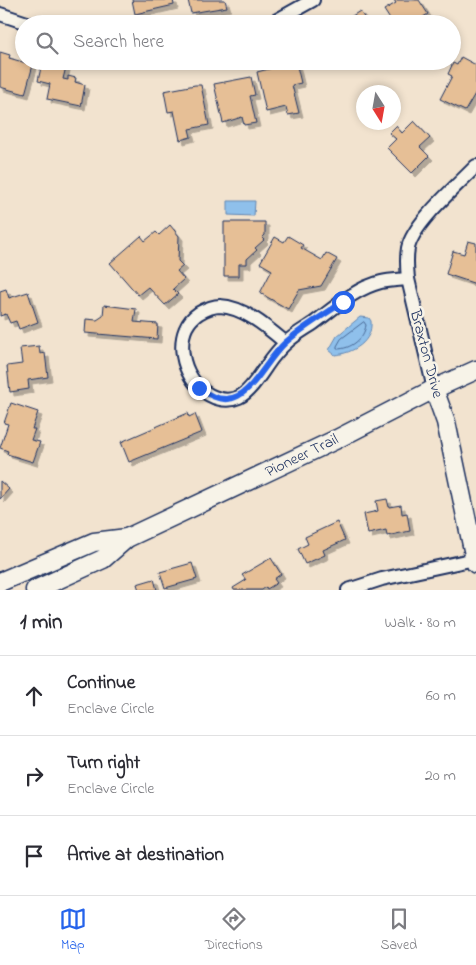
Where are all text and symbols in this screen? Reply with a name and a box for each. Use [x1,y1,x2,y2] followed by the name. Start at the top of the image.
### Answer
[15,15,461,70] search box
[33,29,61,57] icon: search
[73,29,164,56] text: Search here
[356,85,401,130] north arrow
[332,291,355,314] route start
[402,306,450,402] street label: Braxton Drive
[188,377,211,400] route end
[261,428,343,484] street label: Pioneer Trail
[20,608,62,638] text: 1 min
[385,611,456,635] text: Walk · 80 m
[67,670,135,697] text: Continue
[20,682,48,710] icon: ahead
[426,684,456,708] text: 60 m
[67,697,154,721] text: Enclave Circle
[67,750,140,777] text: Turn right
[20,762,48,790] icon: right
[425,764,456,788] text: 20 m
[67,777,154,801] text: Enclave Circle
[20,842,48,870] icon: arrive
[67,842,224,869] text: Arrive at destination
[59,905,87,956] tab: Map
[205,905,263,956] tab: Directions
[381,905,417,956] tab: Saved

